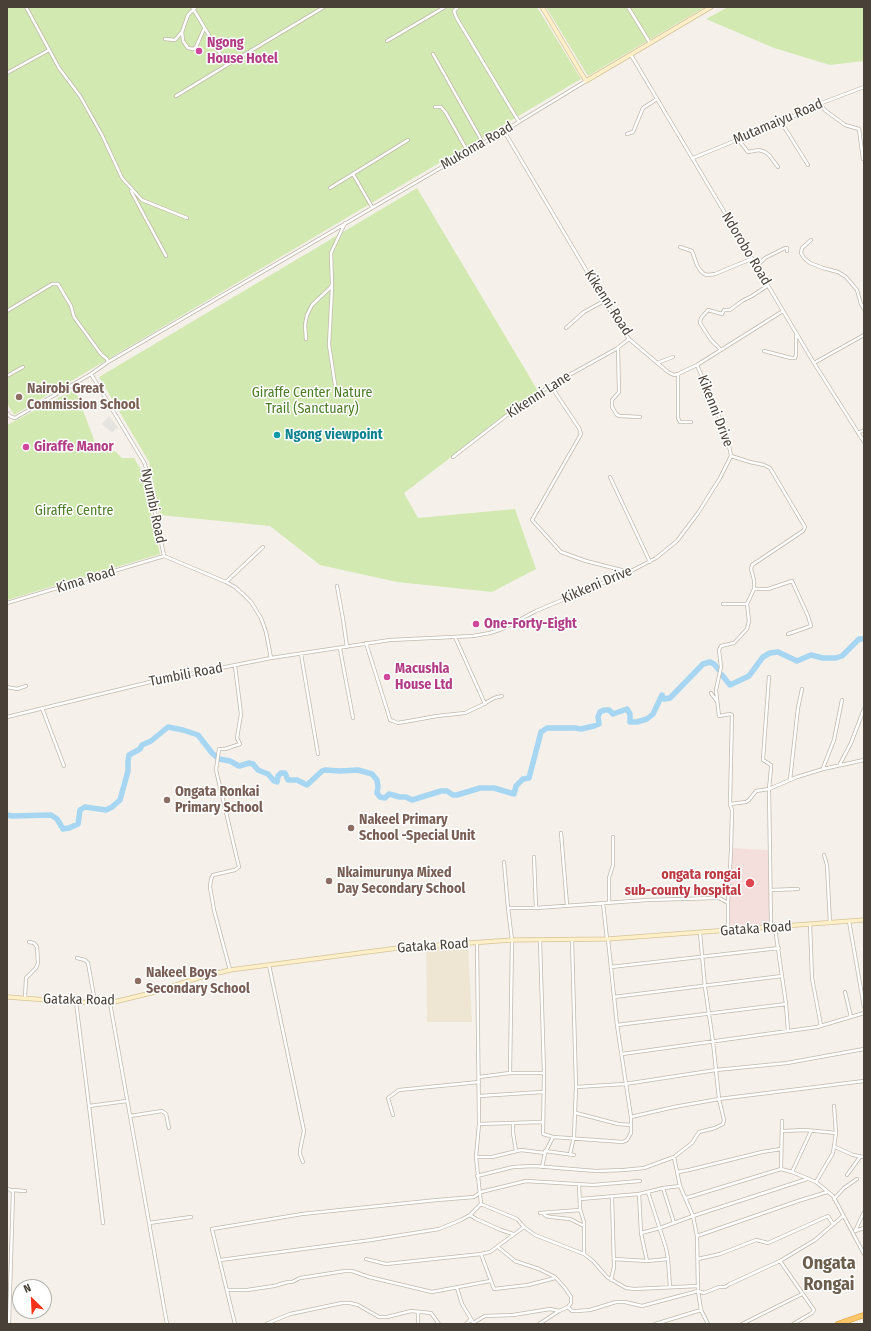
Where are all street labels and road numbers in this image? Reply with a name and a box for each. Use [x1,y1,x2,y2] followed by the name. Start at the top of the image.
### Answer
[731,96,825,148] street label: Mutamaiyu Road
[438,118,516,174] street label: Mukoma Road
[718,209,774,289] street label: Ndorobo Road
[581,267,635,339] street label: Kikenni Road
[504,368,574,422] street label: Kikenni Lane
[694,373,736,449] street label: Kikenni Drive
[137,467,169,545] street label: Nyumbi Road
[54,563,118,597] street label: Kima Road
[559,563,635,607] street label: Kikkeni Drive
[148,660,224,690] street label: Tumbili Road
[720,918,792,940] street label: Gataka Road
[397,935,469,957] street label: Gataka Road
[43,991,115,1009] street label: Gataka Road

